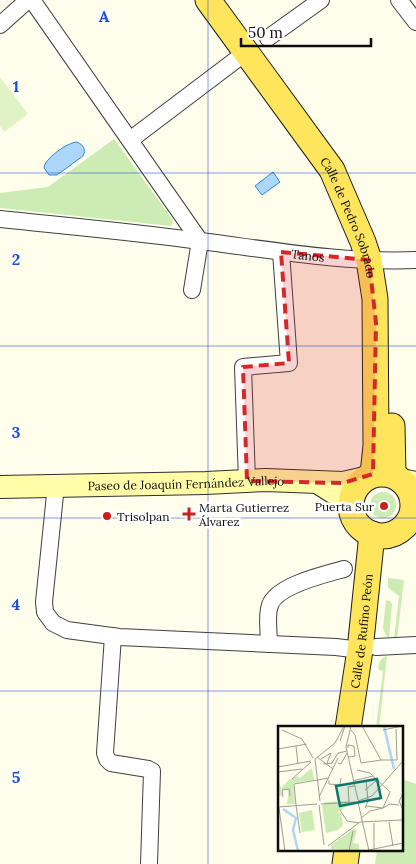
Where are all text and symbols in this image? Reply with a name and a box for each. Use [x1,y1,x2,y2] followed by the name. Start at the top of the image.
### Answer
[99,6,110,26] text: A
[241,15,371,47] scale bar
[248,23,283,42] text: 50 m
[13,76,19,96] text: 1
[317,154,379,279] street label: Calle de Pedro Sobrado
[290,246,326,264] street label: Tanos
[12,249,20,269] text: 2
[12,422,21,442] text: 3
[87,472,285,493] street label: Paseo de Joaquín Fernández Vallejo
[315,499,375,514] place label: Puerta Sur
[198,500,289,529] place label: Marta Gutierrez Álvarez
[378,500,390,512] marker: Puerta Sur
[183,508,195,520] marker: Marta Gutierrez Álvarez
[117,509,170,524] place label: Trisolpan
[101,510,113,522] marker: Trisolpan
[347,573,375,689] street label: Calle de Rufino Peón
[12,594,21,614] text: 4
[278,726,404,852] inset map
[12,767,21,787] text: 5

